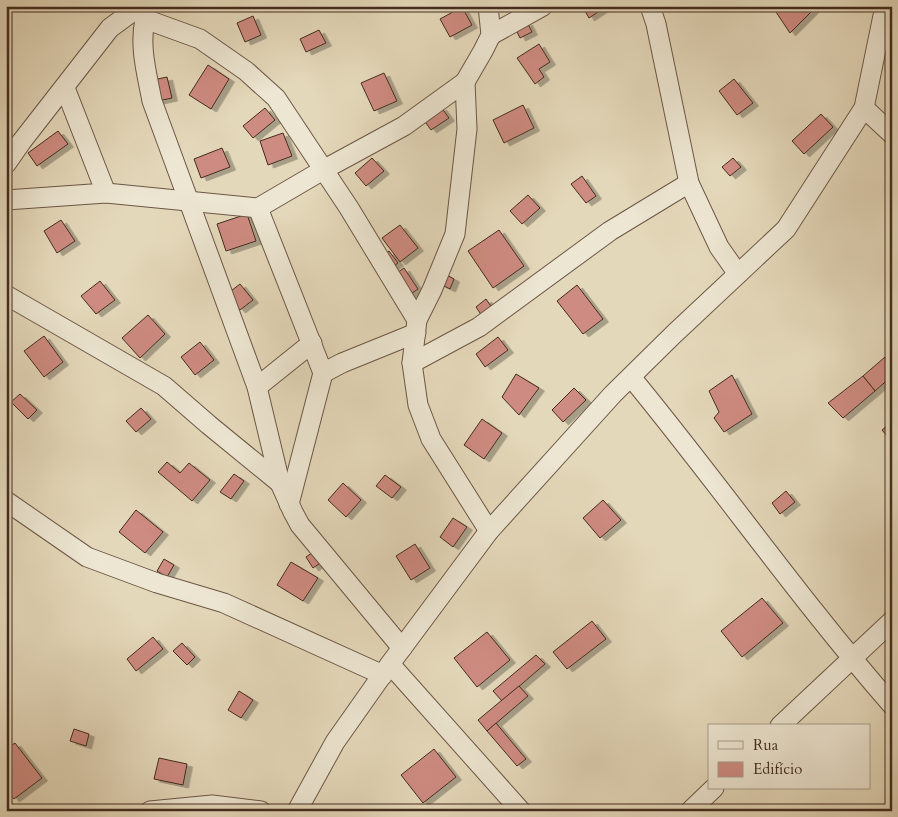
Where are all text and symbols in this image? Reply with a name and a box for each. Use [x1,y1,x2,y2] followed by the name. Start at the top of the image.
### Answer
[708,724,870,790] legend
[753,735,779,755] text: Rua
[753,759,802,779] text: Edifício

